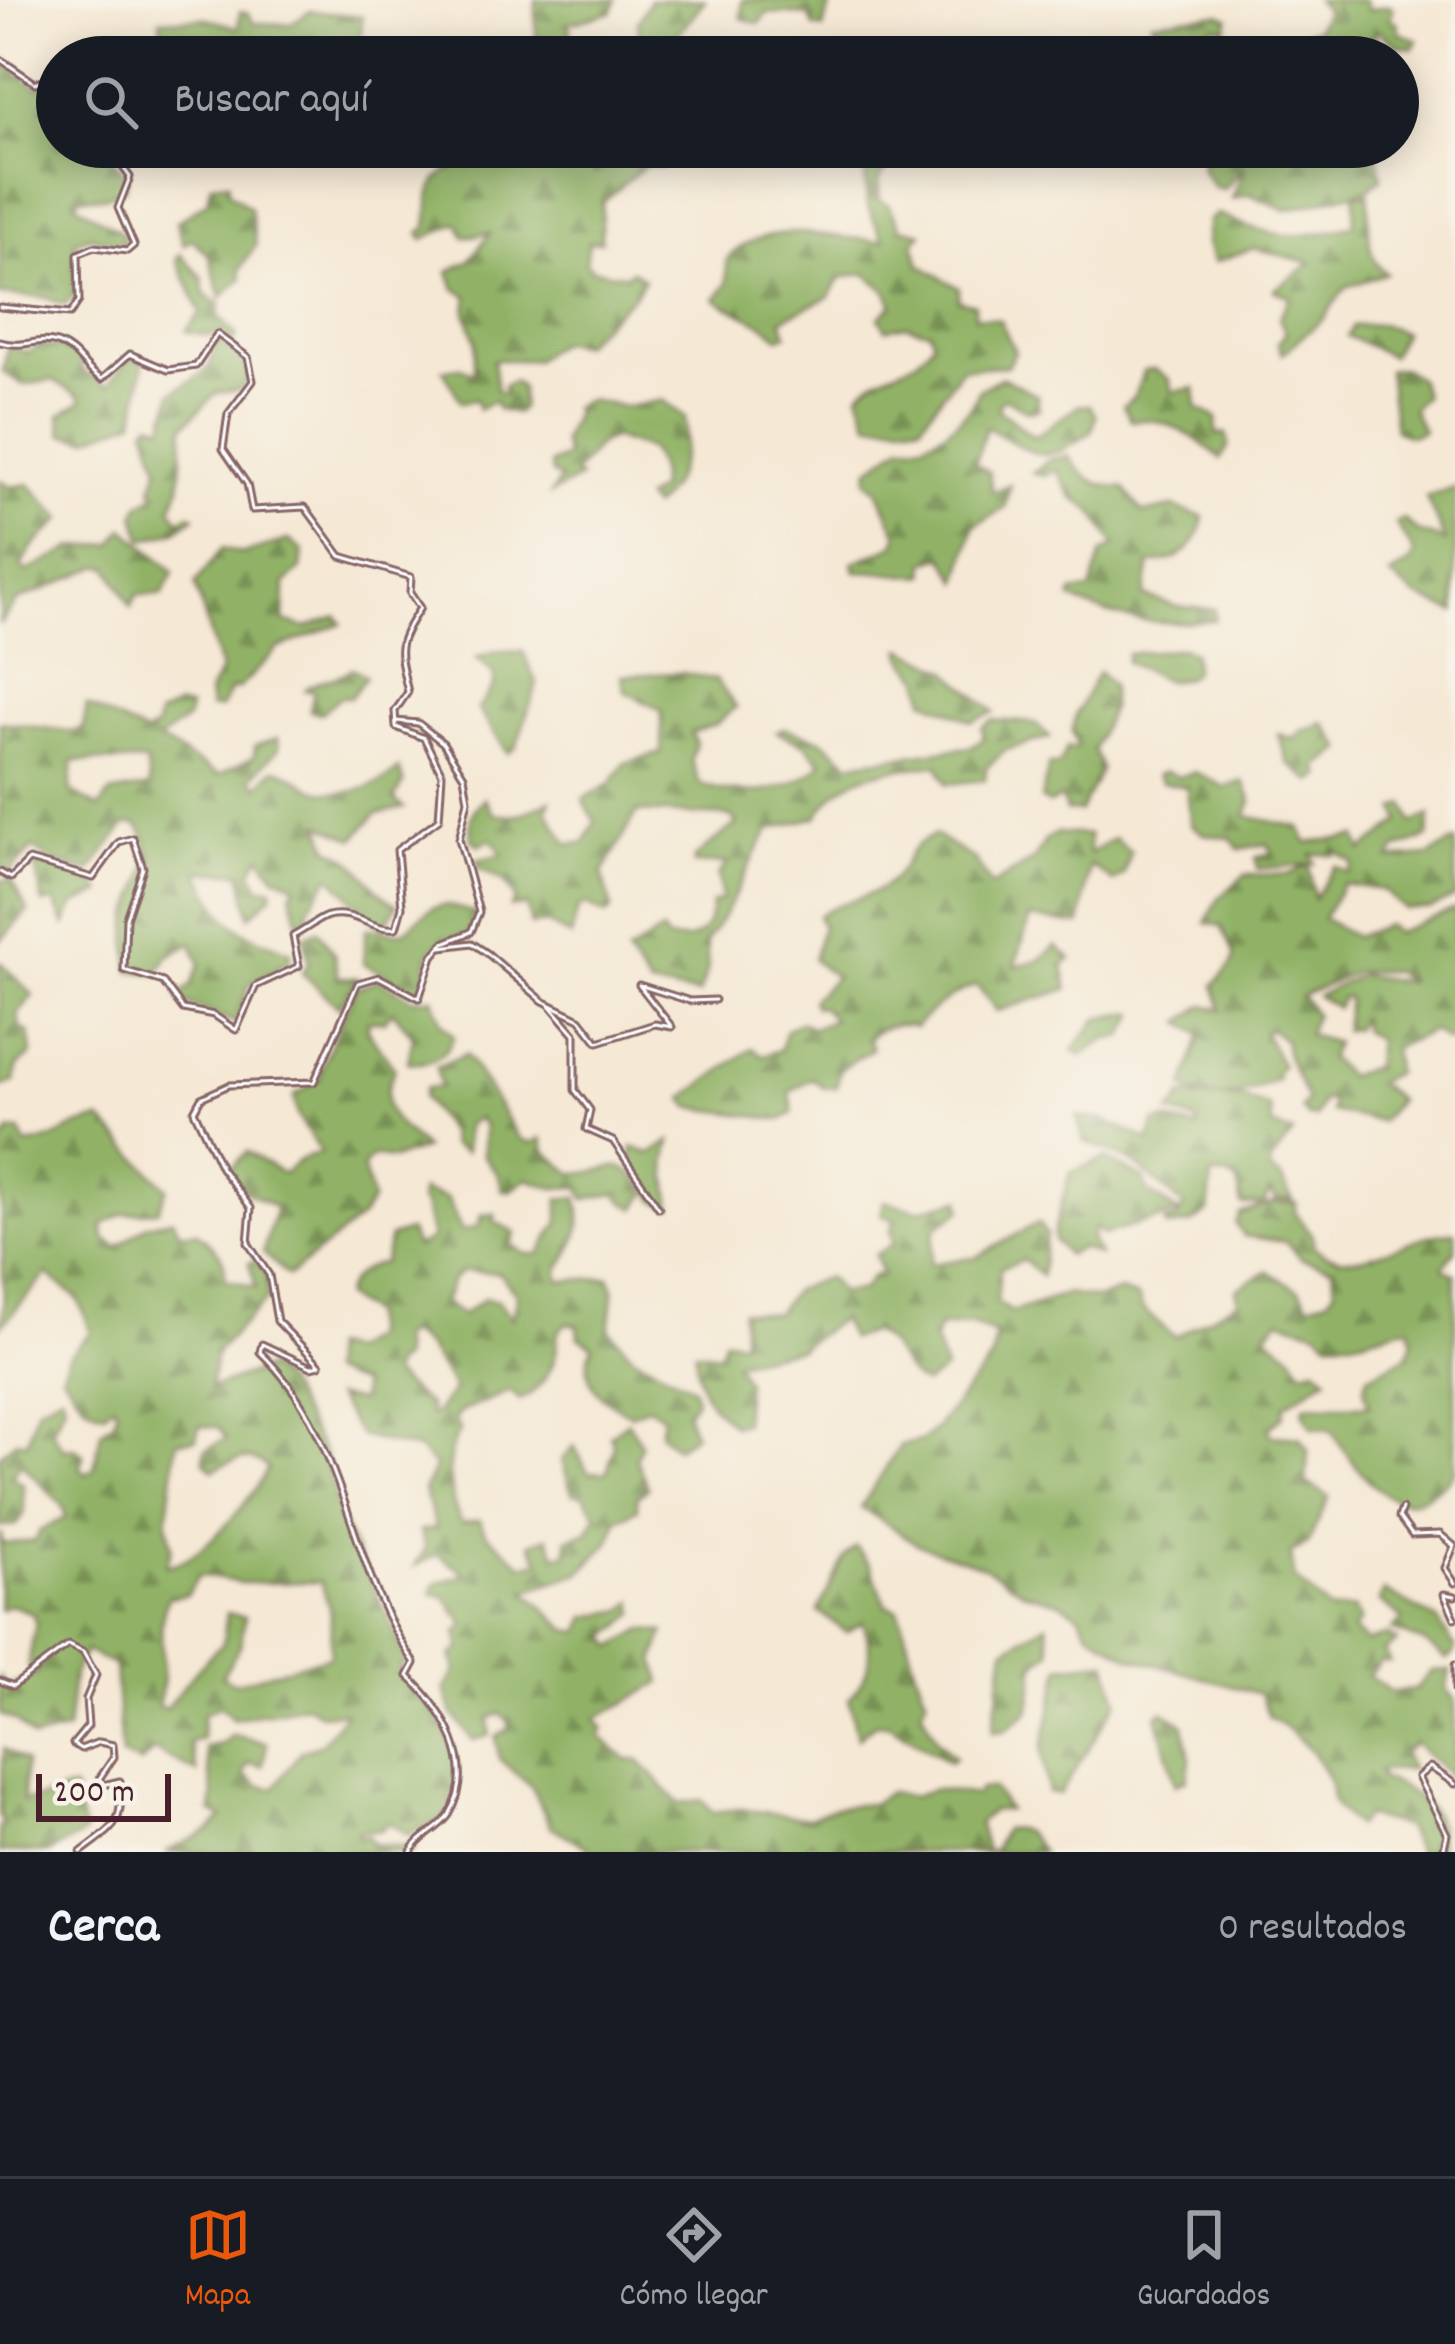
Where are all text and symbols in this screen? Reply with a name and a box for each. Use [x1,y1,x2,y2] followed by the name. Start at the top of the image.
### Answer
[36,36,1419,168] search box
[78,69,144,135] icon: search
[174,70,369,134] text: Buscar aquí
[36,1768,171,1821] scale bar
[54,1771,135,1818] text: 200 m
[48,1894,159,1966] text: Cerca
[1218,1903,1407,1958] text: 0 resultados
[185,2202,251,2321] tab: Mapa
[620,2202,768,2321] tab: Cómo llegar
[1137,2202,1270,2321] tab: Guardados

